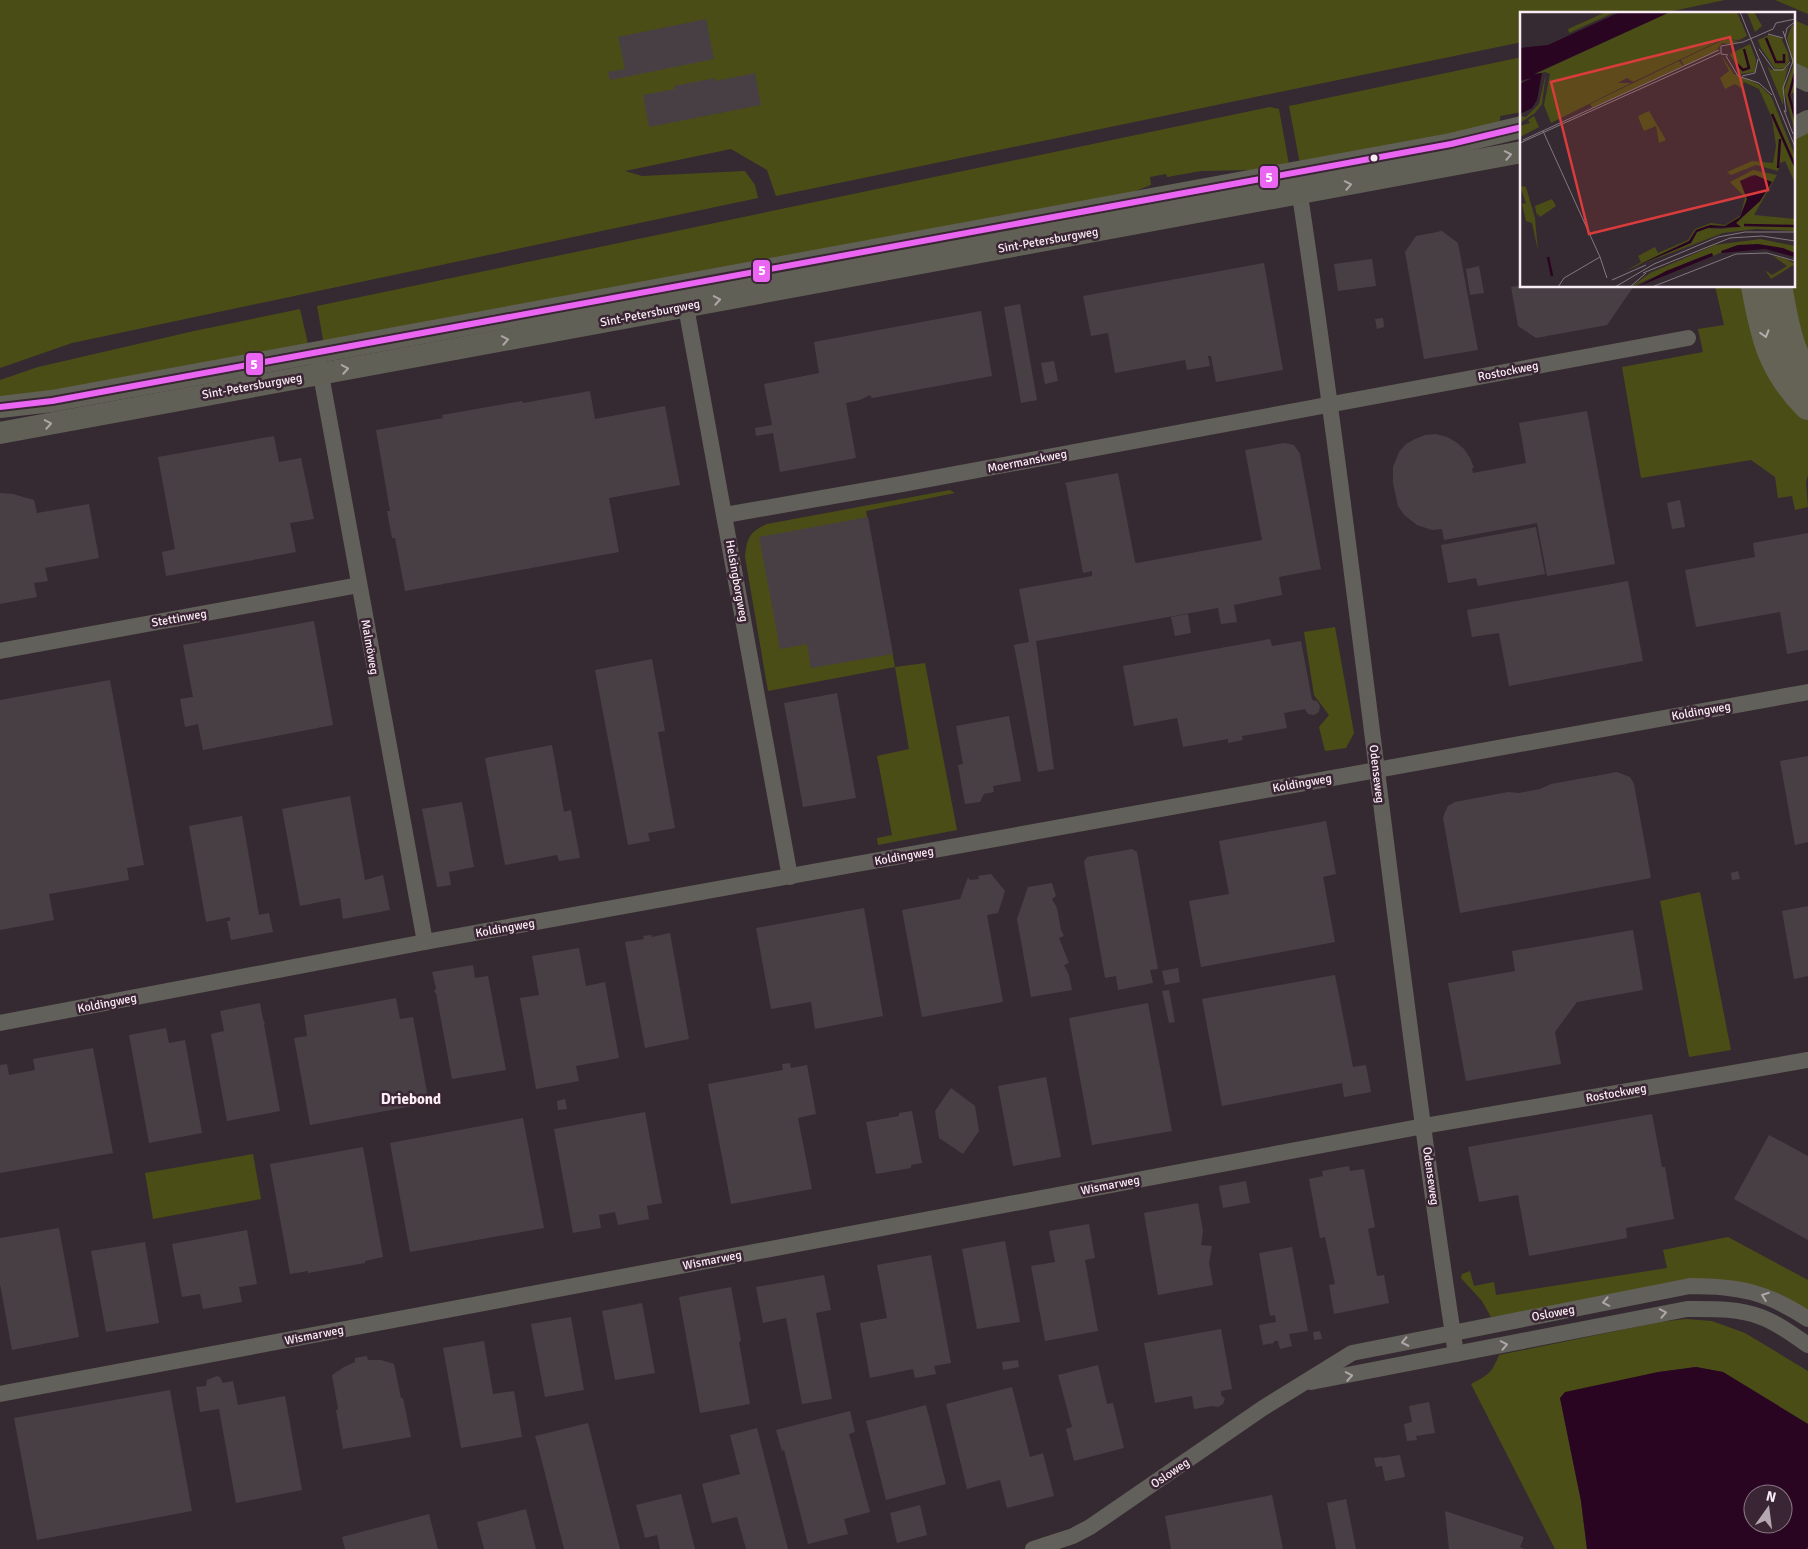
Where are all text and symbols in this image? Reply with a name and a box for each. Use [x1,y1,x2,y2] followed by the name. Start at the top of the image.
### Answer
[1520,12,1796,288] inset map
[1503,150,1512,161] one-way arrow
[1369,153,1379,163] unlabelled marker
[1259,165,1279,189] line badge: 5
[1265,169,1273,186] text: 5
[1344,181,1352,191] one-way arrow
[997,224,1099,257] street label: Sint-Petersburgweg
[752,259,771,283] line badge: 5
[758,262,766,279] text: 5
[599,296,701,331] street label: Sint-Petersburgweg
[712,296,721,306] one-way arrow
[1759,329,1770,338] one-way arrow
[501,335,510,346] one-way arrow
[245,352,264,376] line badge: 5
[250,356,258,373] text: 5
[1477,358,1540,385] street label: Rostockweg
[341,365,350,375] one-way arrow
[201,370,303,403] street label: Sint-Petersburgweg
[44,419,52,429] one-way arrow
[986,446,1068,477] street label: Moermanskweg
[722,539,751,623] street label: Helsingborgweg
[150,606,208,631] street label: Stettinweg
[357,618,382,676] street label: Malmöweg
[1670,699,1732,724] street label: Koldingweg
[1365,744,1388,804] street label: Odenseweg
[1271,771,1333,796] street label: Koldingweg
[873,844,935,869] street label: Koldingweg
[474,916,536,941] street label: Koldingweg
[76,990,138,1017] street label: Koldingweg
[1585,1081,1648,1106] street label: Rostockweg
[381,1090,441,1108] district label: Driebond
[1419,1146,1442,1206] street label: Odenseweg
[1079,1172,1141,1199] street label: Wismarweg
[681,1247,743,1274] street label: Wismarweg
[1761,1292,1770,1302] one-way arrow
[1601,1296,1610,1307] one-way arrow
[1530,1302,1576,1325] street label: Osloweg
[1659,1308,1668,1319] one-way arrow
[283,1322,345,1349] street label: Wismarweg
[1401,1337,1410,1347] one-way arrow
[1500,1340,1508,1351] one-way arrow
[1344,1371,1353,1381] one-way arrow
[1148,1455,1193,1492] street label: Osloweg
[1743,1484,1793,1534] north arrow
[1764,1487,1778,1506] text: N

